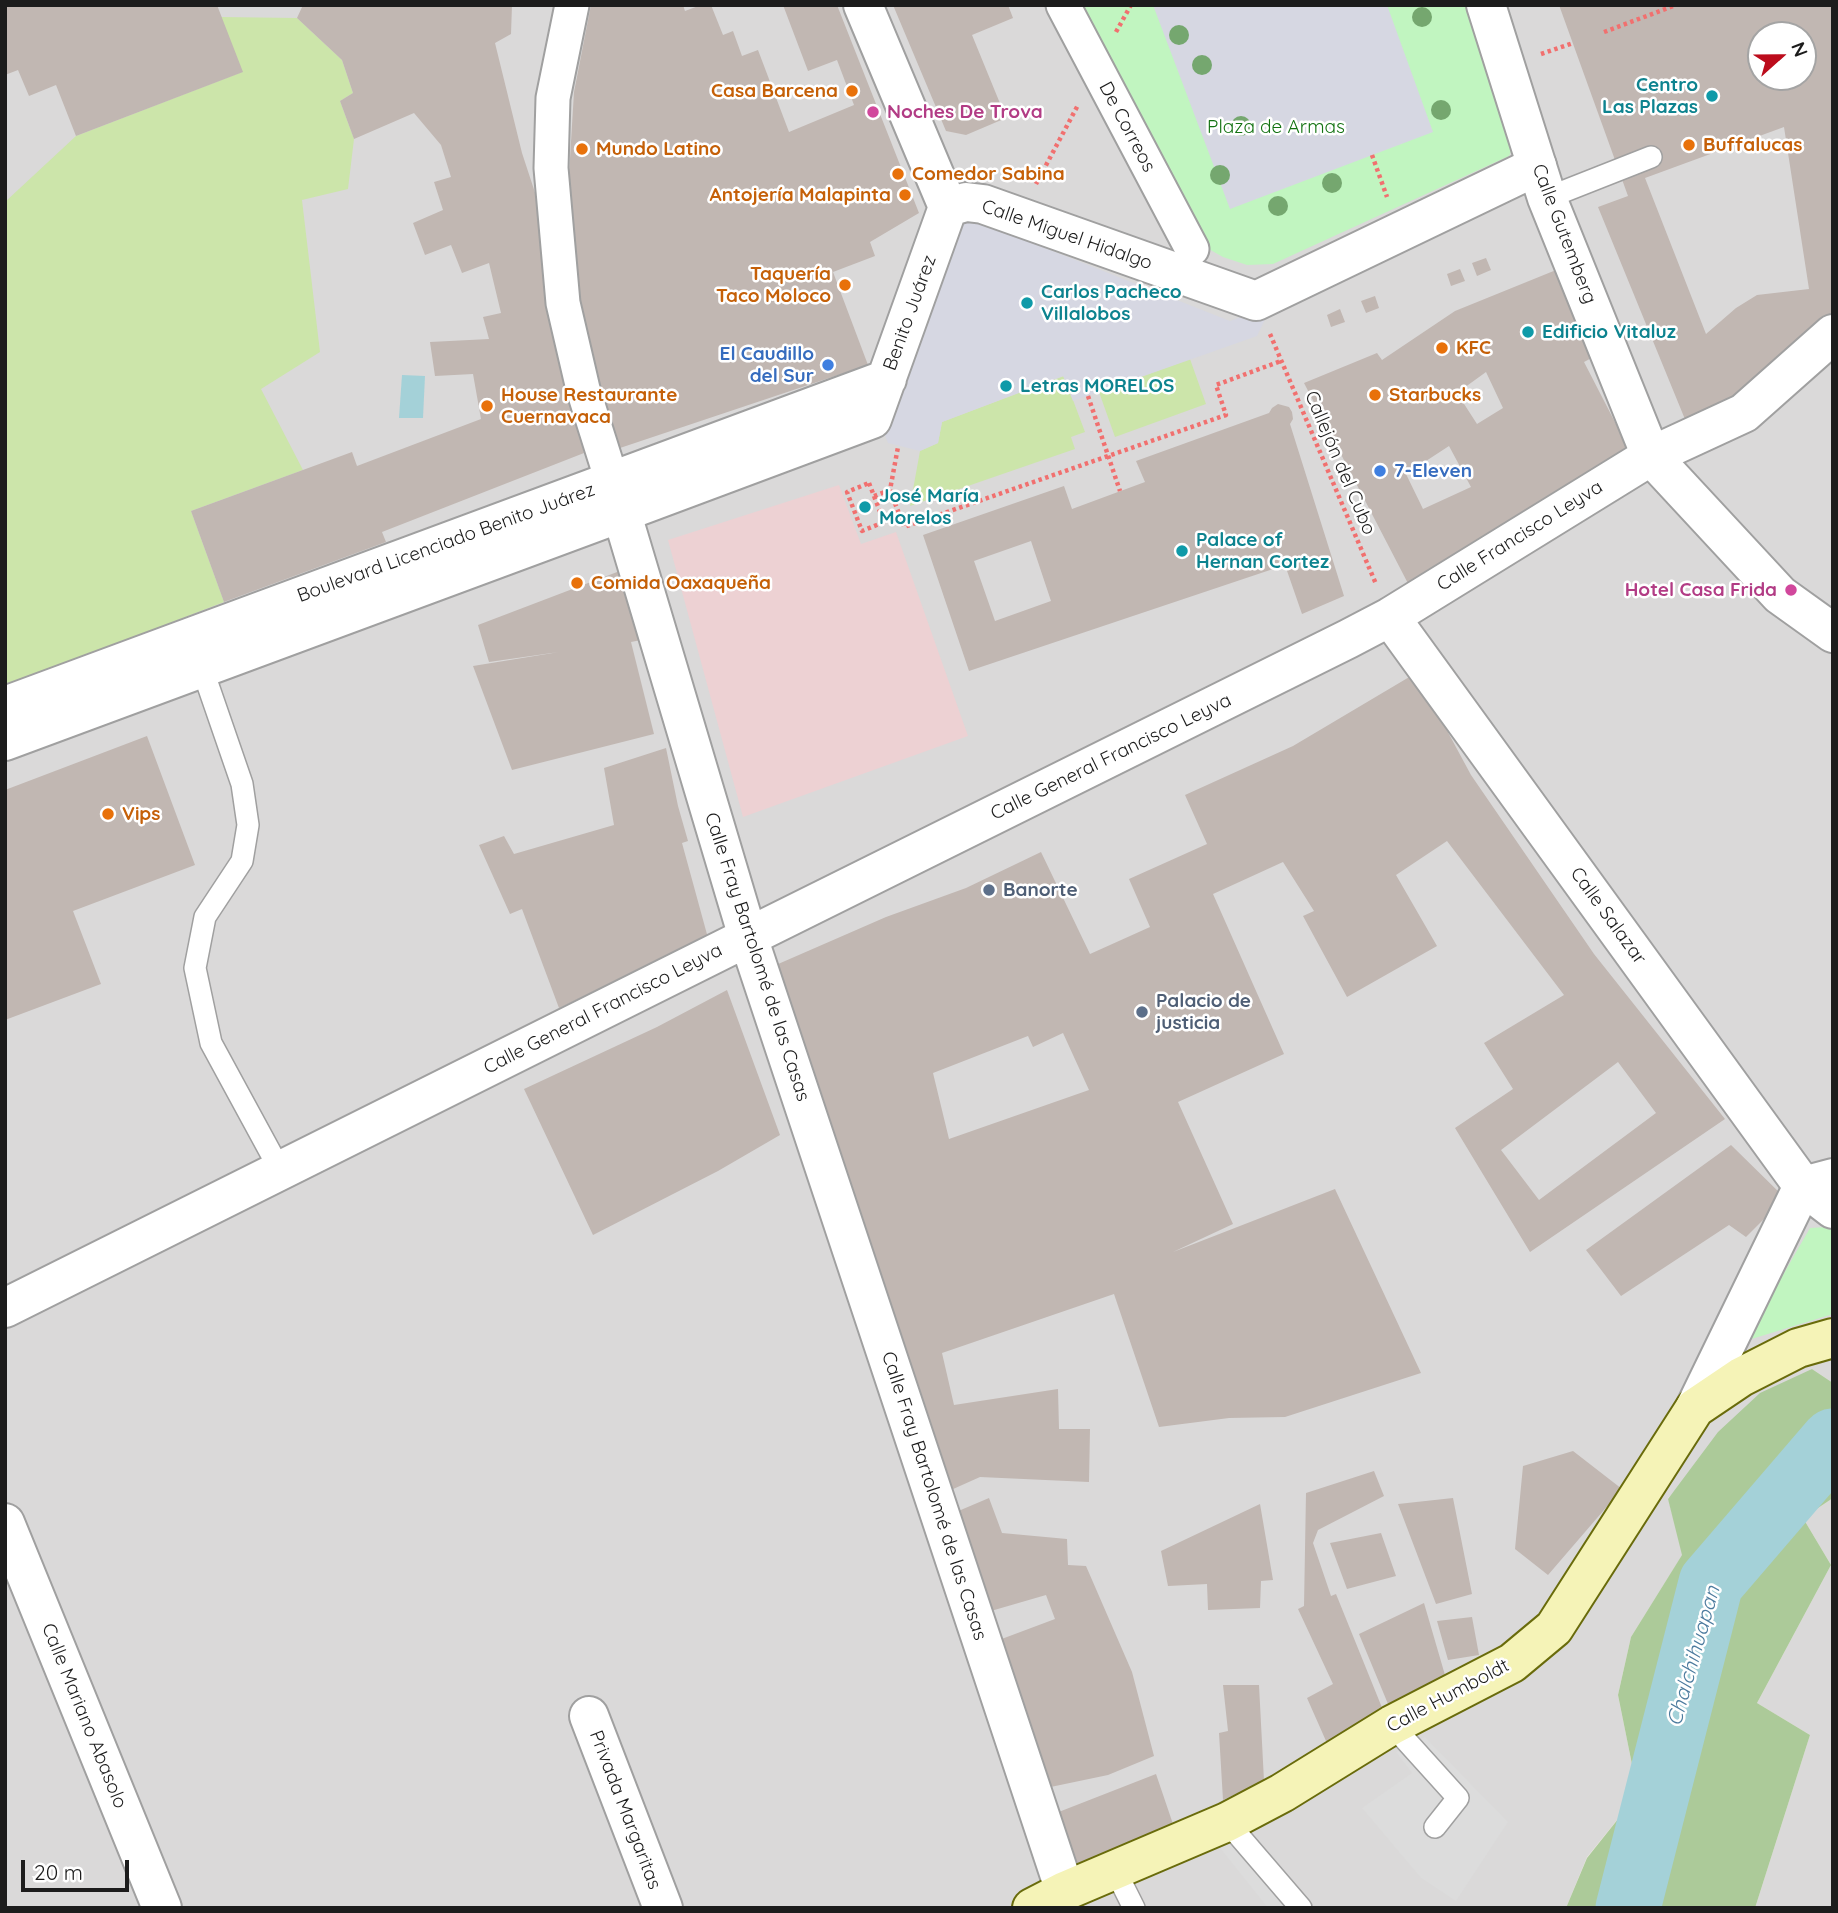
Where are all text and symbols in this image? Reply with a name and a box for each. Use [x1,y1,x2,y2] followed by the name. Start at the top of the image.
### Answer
[1747,21,1817,91] north arrow
[1786,38,1813,60] text: N
[1602,74,1698,118] place label: Centro Las Plazas
[1094,78,1160,176] street label: De Correos
[711,80,838,102] place label: Casa Barcena
[844,83,860,99] marker: Casa Barcena
[1704,88,1720,104] marker: Centro Las Plazas
[887,101,1043,123] place label: Noches De Trova
[865,104,881,120] marker: Noches De Trova
[1207,116,1345,138] park label: Plaza de Armas
[1703,134,1802,156] place label: Buffalucas
[1681,137,1697,153] marker: Buffalucas
[596,138,721,160] place label: Mundo Latino
[574,141,590,157] marker: Mundo Latino
[1527,161,1601,307] street label: Calle Gutemberg
[912,163,1065,185] place label: Comedor Sabina
[890,166,906,182] marker: Comedor Sabina
[710,184,891,206] place label: Antojería Malapinta
[897,187,913,203] marker: Antojería Malapinta
[979,195,1155,275] street label: Calle Miguel Hidalgo
[879,252,941,374] street label: Benito Juárez
[716,263,831,307] place label: Taquería Taco Moloco
[837,277,853,293] marker: Taquería Taco Moloco
[1041,281,1182,325] place label: Carlos Pacheco Villalobos
[1019,295,1035,311] marker: Carlos Pacheco Villalobos
[1542,321,1676,343] place label: Edificio Vitaluz
[1520,324,1536,340] marker: Edificio Vitaluz
[1456,337,1491,359] place label: KFC
[1434,340,1450,356] marker: KFC
[720,343,814,387] place label: El Caudillo del Sur
[820,357,836,373] marker: El Caudillo del Sur
[1020,375,1174,397] place label: Letras MORELOS
[998,378,1014,394] marker: Letras MORELOS
[501,384,678,428] place label: House Restaurante Cuernavaca
[1389,384,1481,406] place label: Starbucks
[1367,387,1383,403] marker: Starbucks
[1299,388,1381,538] street label: Callejón del Cubo
[479,398,495,414] marker: House Restaurante Cuernavaca
[1394,460,1472,482] place label: 7-Eleven
[1372,463,1388,479] marker: 7-Eleven
[1433,476,1607,596] street label: Calle Francisco Leyva
[294,478,598,608] street label: Boulevard Licenciado Benito Juárez
[879,485,979,529] place label: José María Morelos
[857,499,873,515] marker: José María Morelos
[1196,529,1329,573] place label: Palace of Hernan Cortez
[1174,543,1190,559] marker: Palace of Hernan Cortez
[591,572,771,594] place label: Comida Oaxaqueña
[569,575,585,591] marker: Comida Oaxaqueña
[1625,579,1777,601] place label: Hotel Casa Frida
[1783,582,1799,598] marker: Hotel Casa Frida
[987,689,1235,825] street label: Calle General Francisco Leyva
[122,803,160,825] place label: Vips
[100,806,116,822] marker: Vips
[699,810,815,1104] street label: Calle Fray Bartolomé de las Casas
[1565,863,1651,969] street label: Calle Salazar
[1003,879,1078,901] place label: Banorte
[981,882,997,898] marker: Banorte
[480,939,726,1079] street label: Calle General Francisco Leyva
[1156,990,1251,1034] place label: Palacio de justicia
[1134,1004,1150,1020] marker: Palacio de justicia
[876,1349,992,1643] street label: Calle Fray Bartolomé de las Casas
[1662,1583,1726,1729] water label: Chalchihuapan
[36,1620,132,1812] street label: Calle Mariano Abasolo
[1383,1654,1513,1738] street label: Calle Humboldt
[584,1727,666,1893] street label: Privada Margaritas
[24,1846,133,1890] scale bar
[34,1859,83,1885] text: 20 m

